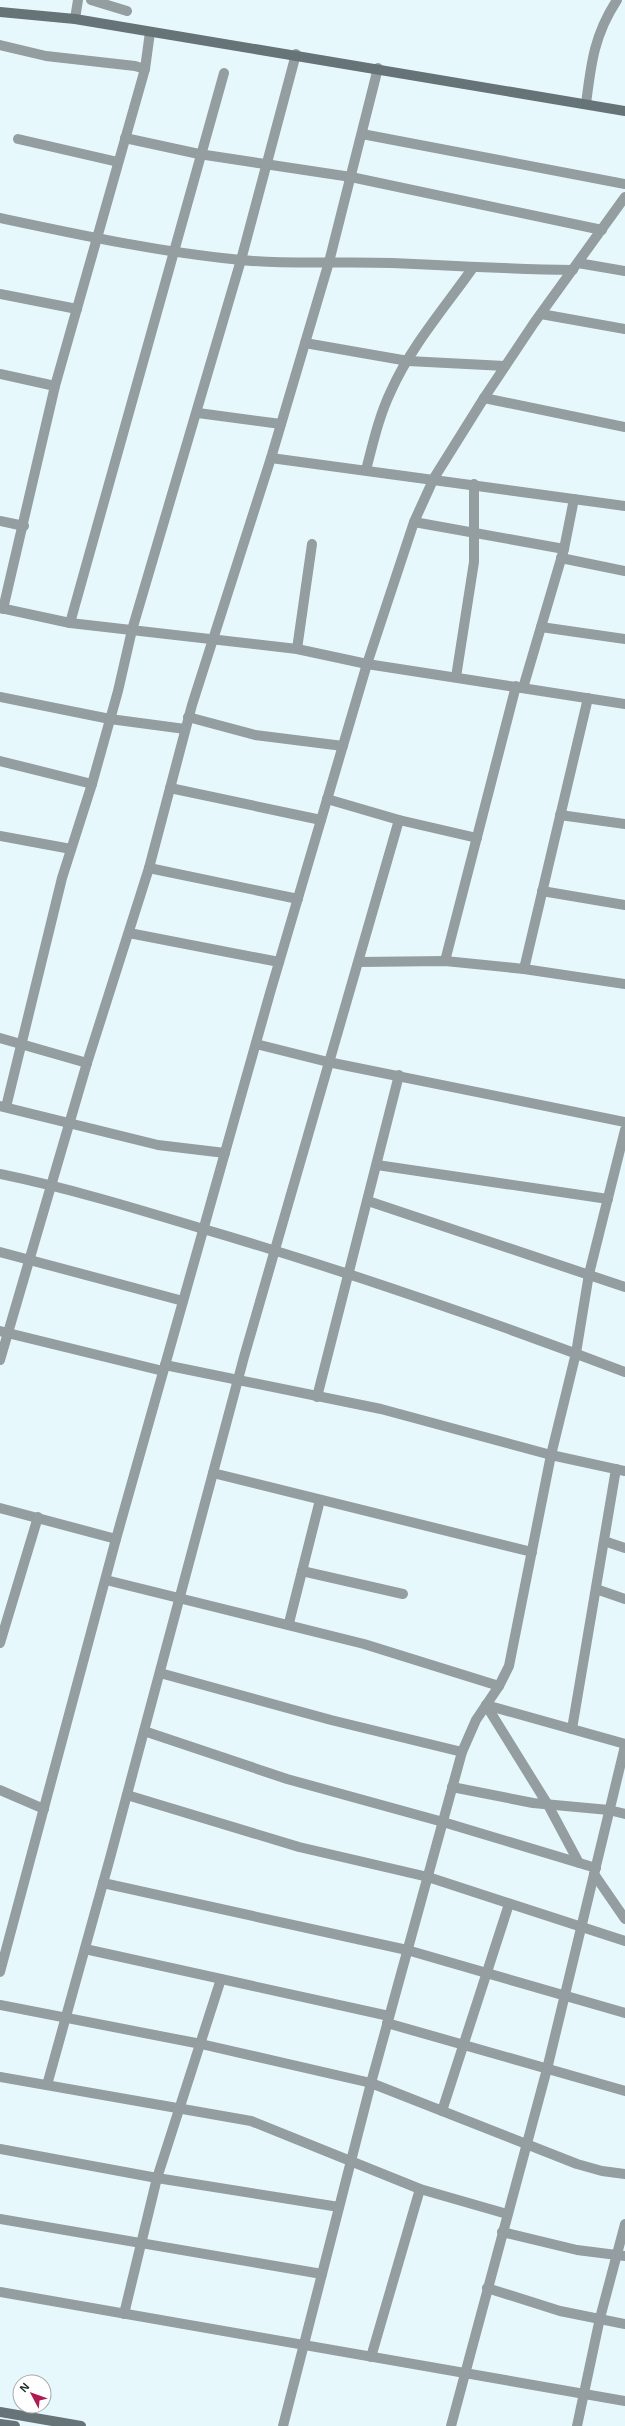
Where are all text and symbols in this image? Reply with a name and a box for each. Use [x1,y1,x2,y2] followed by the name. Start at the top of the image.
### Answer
[12,2374,52,2414] north arrow
[17,2380,32,2394] text: N

